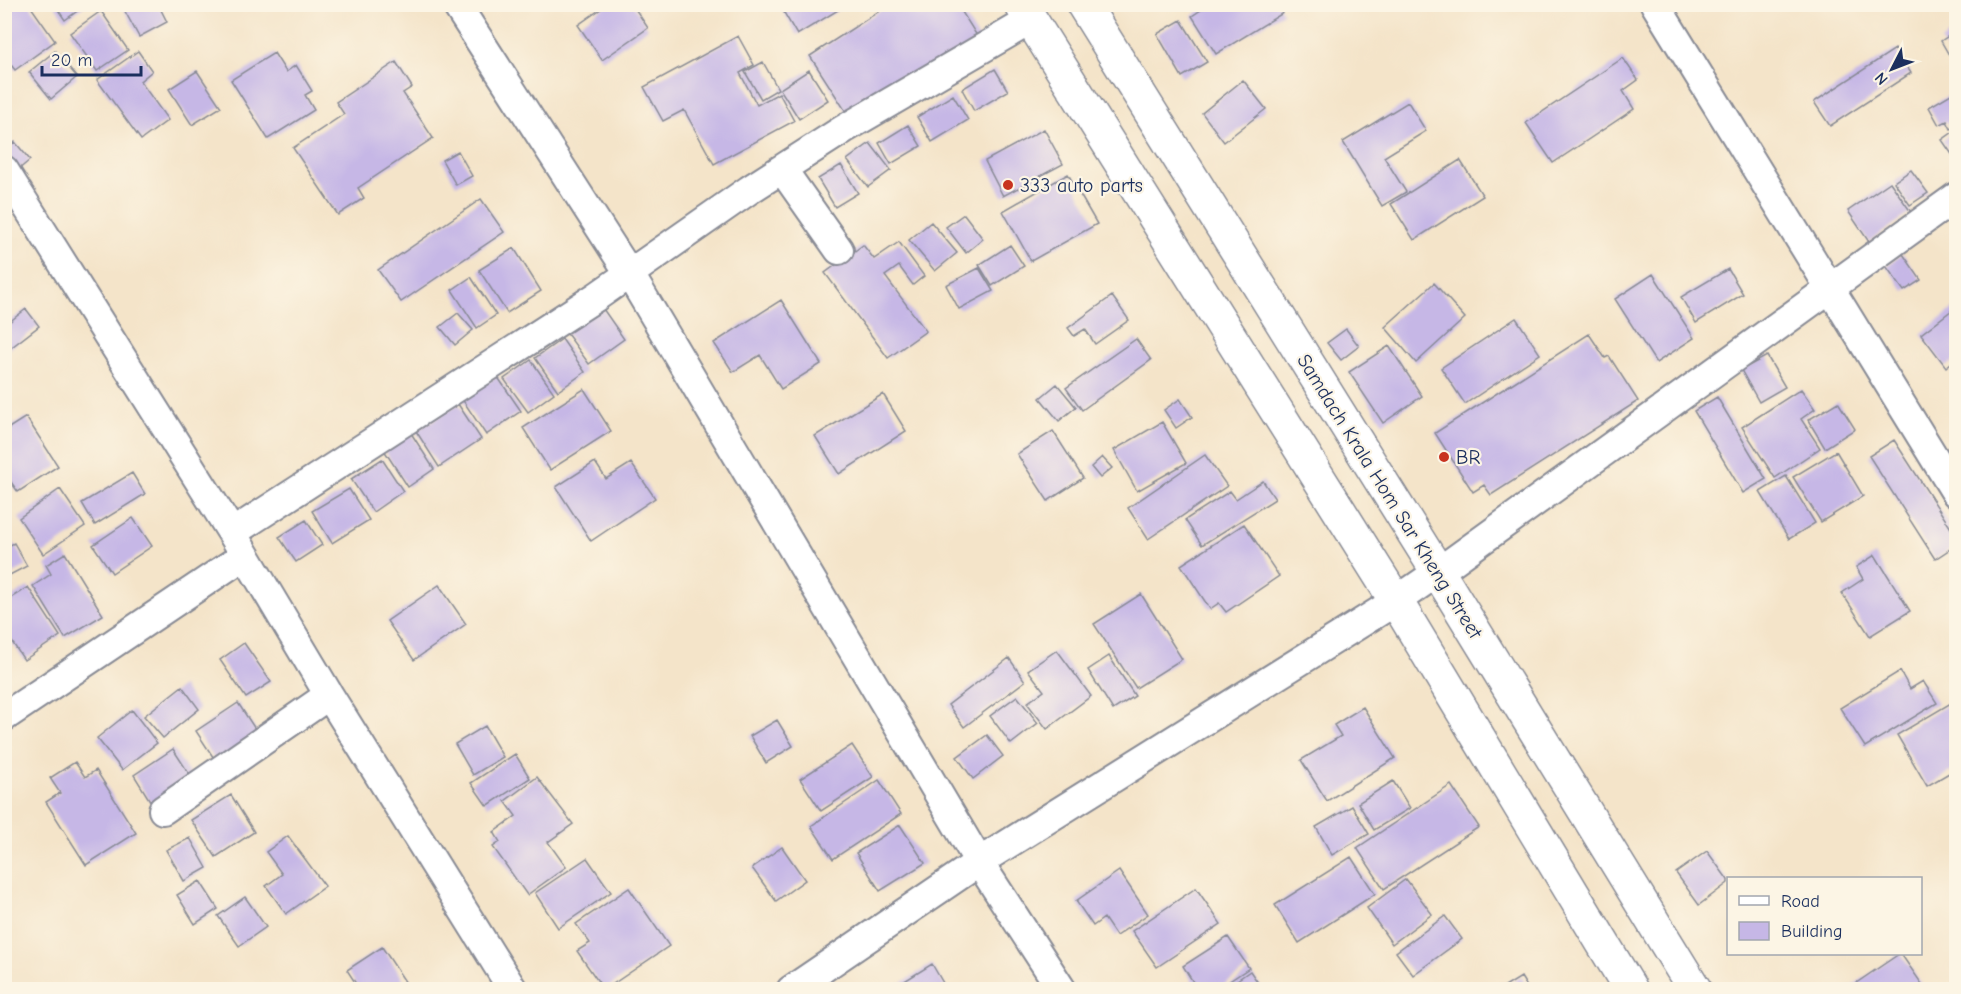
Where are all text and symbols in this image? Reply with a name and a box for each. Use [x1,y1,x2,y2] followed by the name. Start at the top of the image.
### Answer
[42,39,141,77] scale bar
[1862,39,1922,99] north arrow
[51,50,92,71] text: 20 m
[1871,68,1892,88] text: N
[1020,174,1143,197] place label: 333 auto parts
[1001,178,1015,192] marker: 333 auto parts
[1292,350,1488,644] street label: Samdach Krala Hom Sar Kheng Street
[1456,446,1480,469] place label: BR
[1437,450,1451,464] marker: BR
[1727,877,1922,955] legend
[1781,891,1820,912] text: Road
[1781,921,1843,942] text: Building

